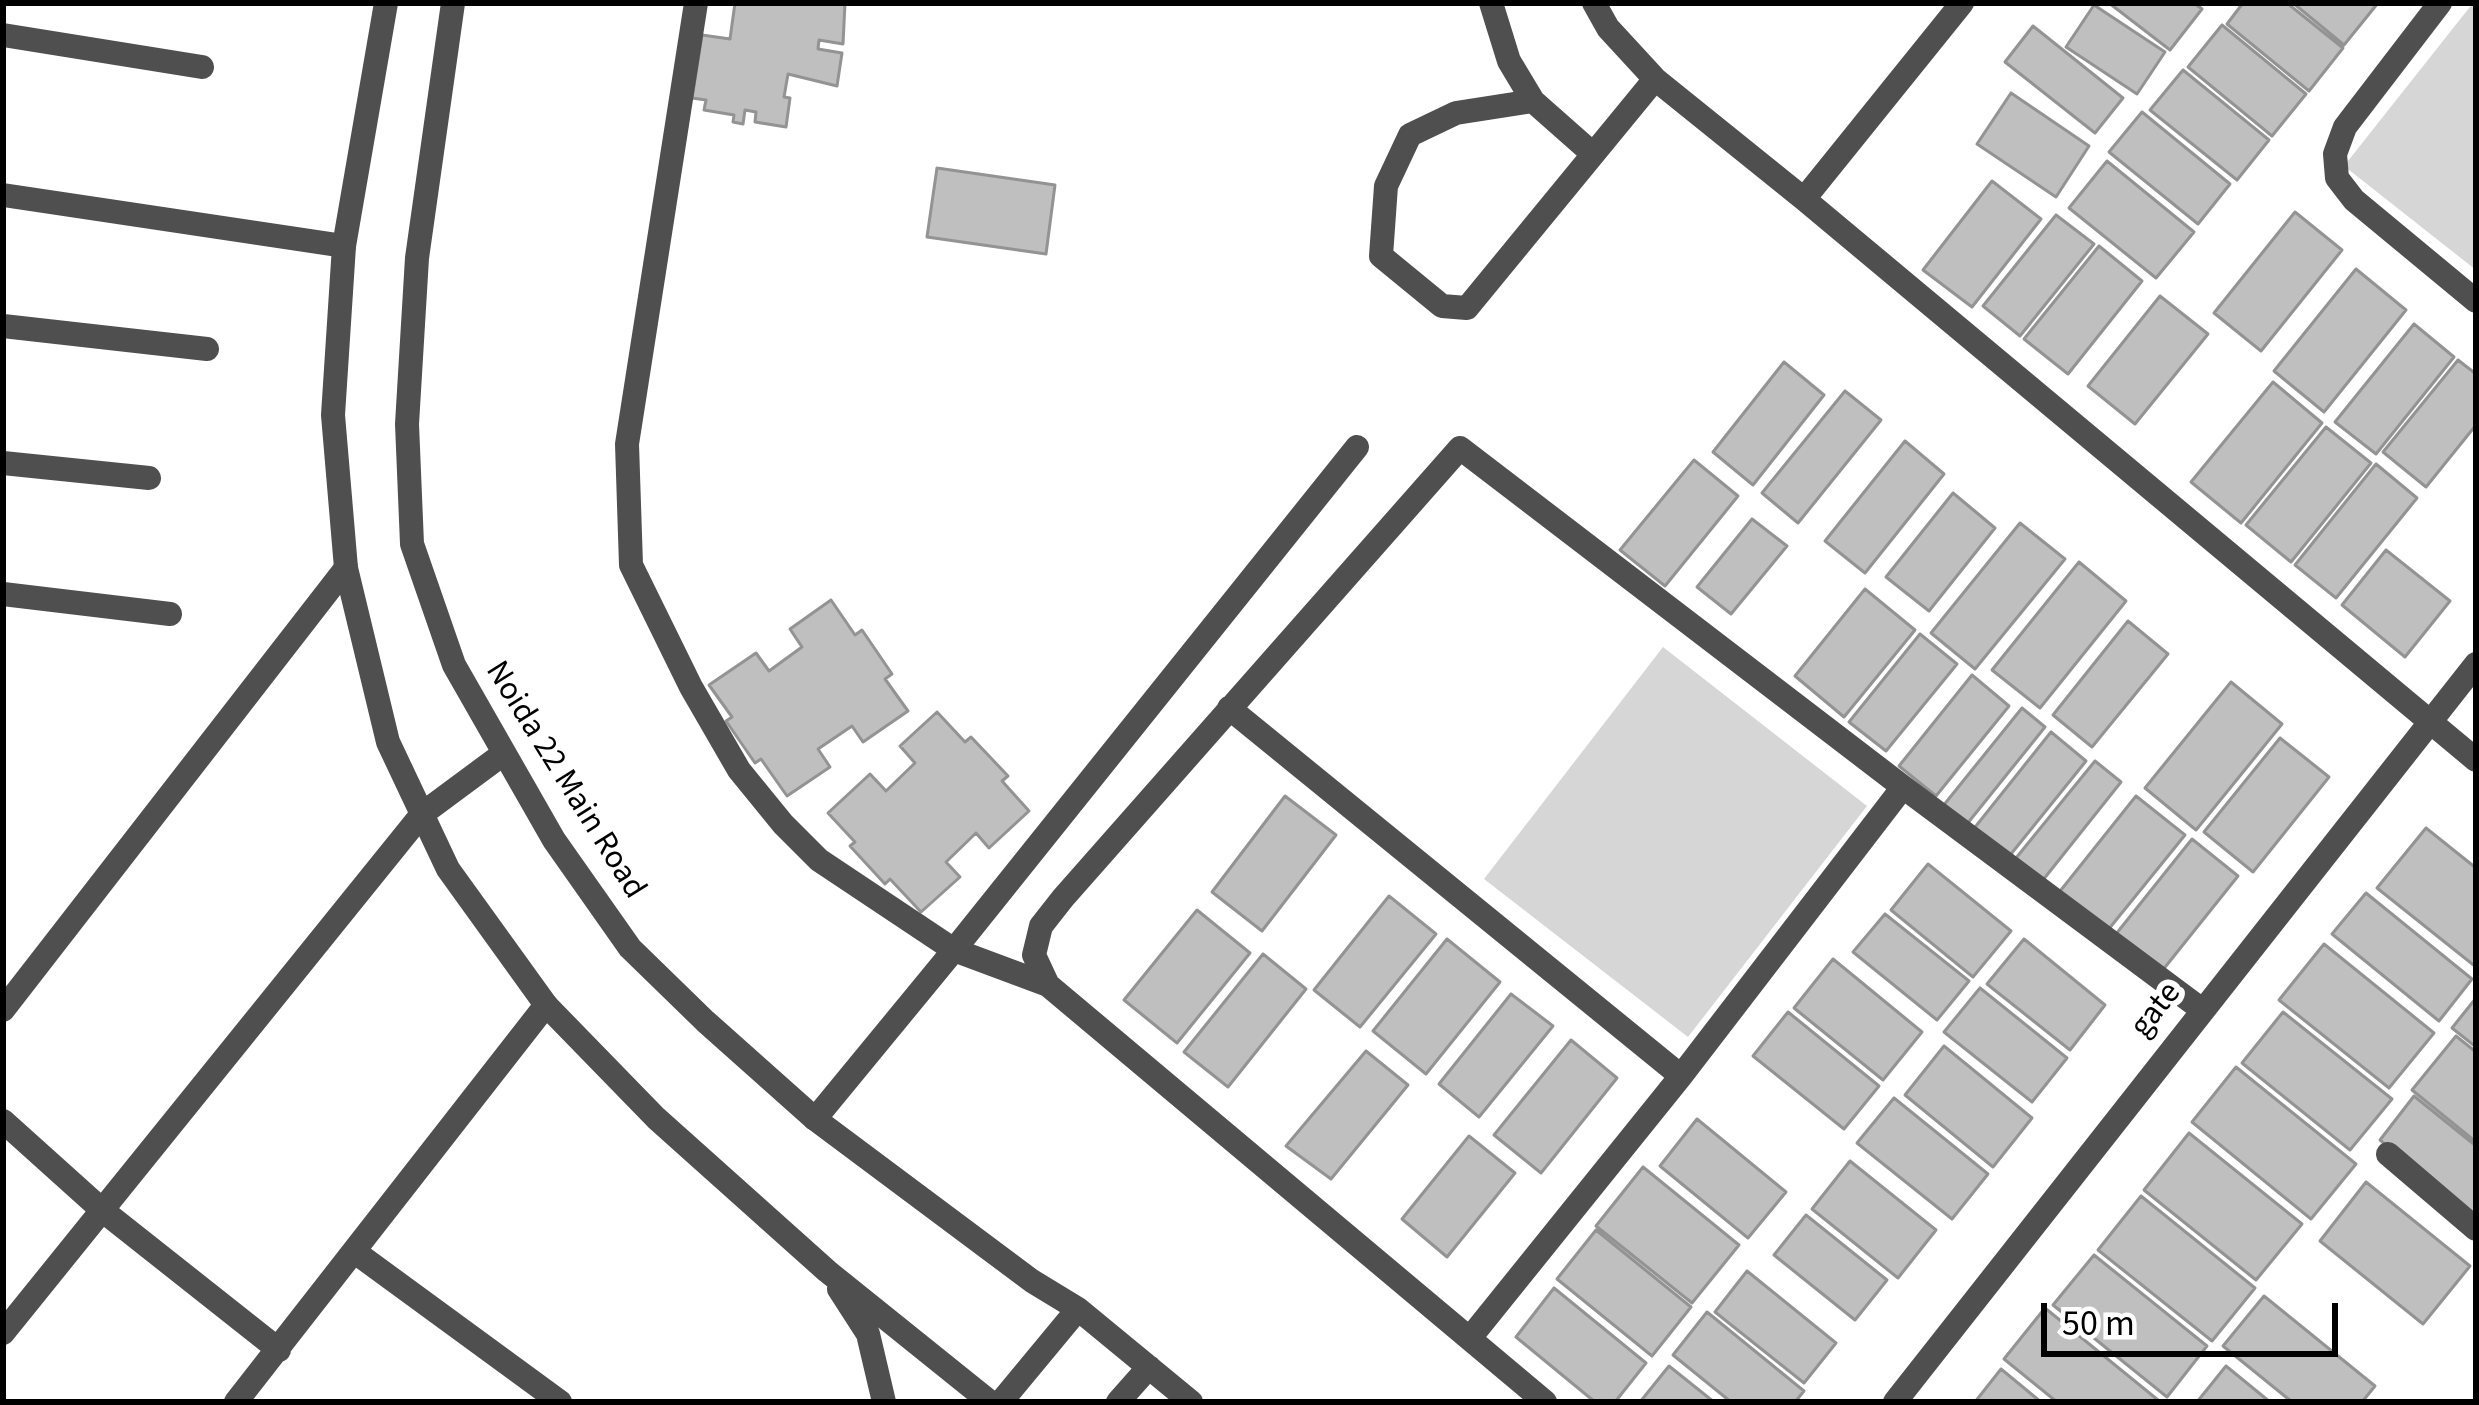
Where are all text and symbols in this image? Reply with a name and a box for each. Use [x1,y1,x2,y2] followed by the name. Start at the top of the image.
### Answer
[475,655,653,907] street label: Noida 22 Main Road
[2123,975,2191,1047] street label: gate
[2047,1279,2344,1353] scale bar
[2062,1298,2135,1349] text: 50 m

